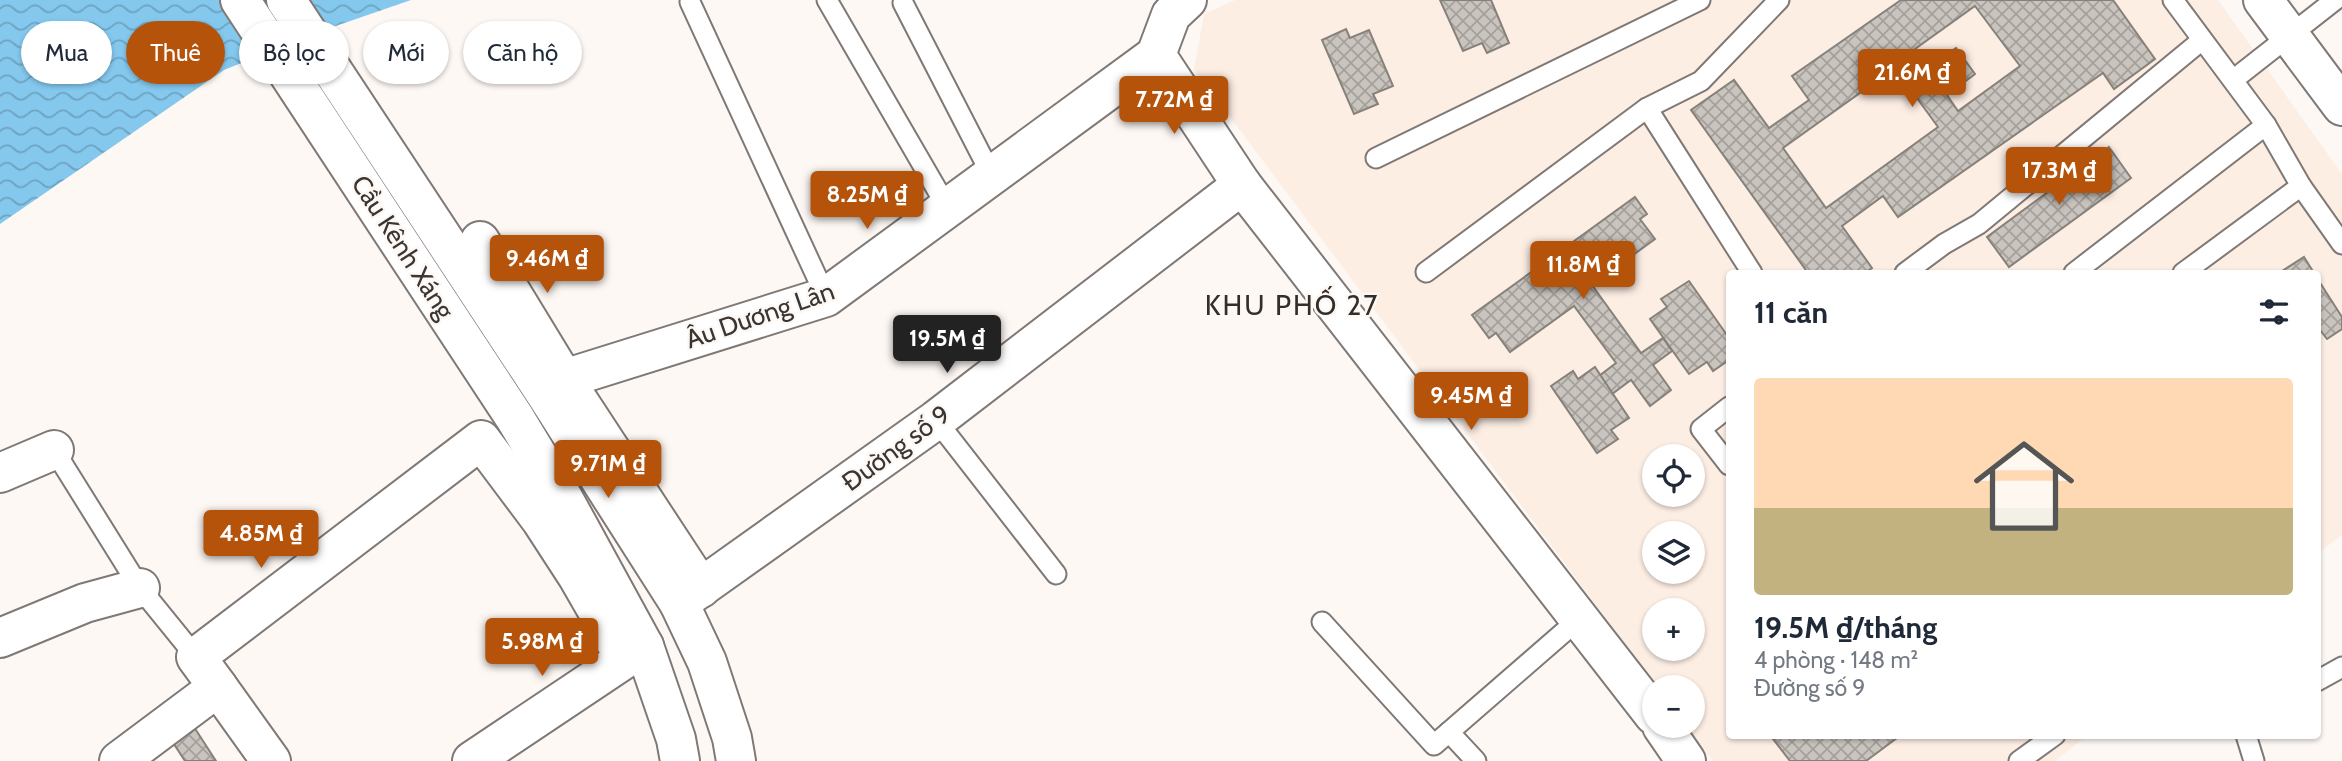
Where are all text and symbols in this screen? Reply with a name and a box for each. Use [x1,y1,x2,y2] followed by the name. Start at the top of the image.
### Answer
[21,21,112,84] chip: Mua
[126,21,225,84] chip: Thuê
[239,21,349,84] chip: Bộ lọc
[363,21,449,84] chip: Mới
[463,21,582,84] chip: Căn hộ
[1847,50,1977,109] pin: 21.6M ₫
[1874,58,1950,86] text: 21.6M ₫
[1109,76,1239,136] pin: 7.72M ₫
[1135,85,1213,113] text: 7.72M ₫
[1994,148,2124,207] pin: 17.3M ₫
[2022,156,2096,184] text: 17.3M ₫
[345,169,462,326] street label: Cầu Kênh Xáng
[802,172,932,231] pin: 8.25M ₫
[827,180,907,208] text: 8.25M ₫
[482,236,612,295] pin: 9.46M ₫
[1518,242,1648,301] pin: 11.8M ₫
[506,244,588,272] text: 9.46M ₫
[1546,250,1620,278] text: 11.8M ₫
[681,275,839,355] street label: Âu Dương Lân
[1205,286,1379,322] district label: KHU PHỐ 27
[2255,293,2293,331] icon: filters
[1754,294,1828,331] text: 11 căn
[882,316,1012,375] pin: 19.5M ₫
[909,324,985,352] text: 19.5M ₫
[1406,372,1536,432] pin: 9.45M ₫
[1430,381,1512,409] text: 9.45M ₫
[836,398,956,498] street label: Đường số 9
[1961,423,2087,549] icon: home
[543,440,673,500] pin: 9.71M ₫
[1642,444,1705,738] map controls
[1642,444,1705,507] button: locate
[570,449,646,477] text: 9.71M ₫
[196,510,326,570] pin: 4.85M ₫
[219,519,303,547] text: 4.85M ₫
[1642,521,1705,584] button: layers
[1642,598,1705,661] button: +
[1754,609,1937,646] text: 19.5M ₫/tháng
[477,618,607,678] pin: 5.98M ₫
[501,627,583,655] text: 5.98M ₫
[1754,646,1918,674] text: 4 phòng · 148 m²
[1754,674,1865,702] text: Đường số 9
[1642,675,1705,738] button: −

